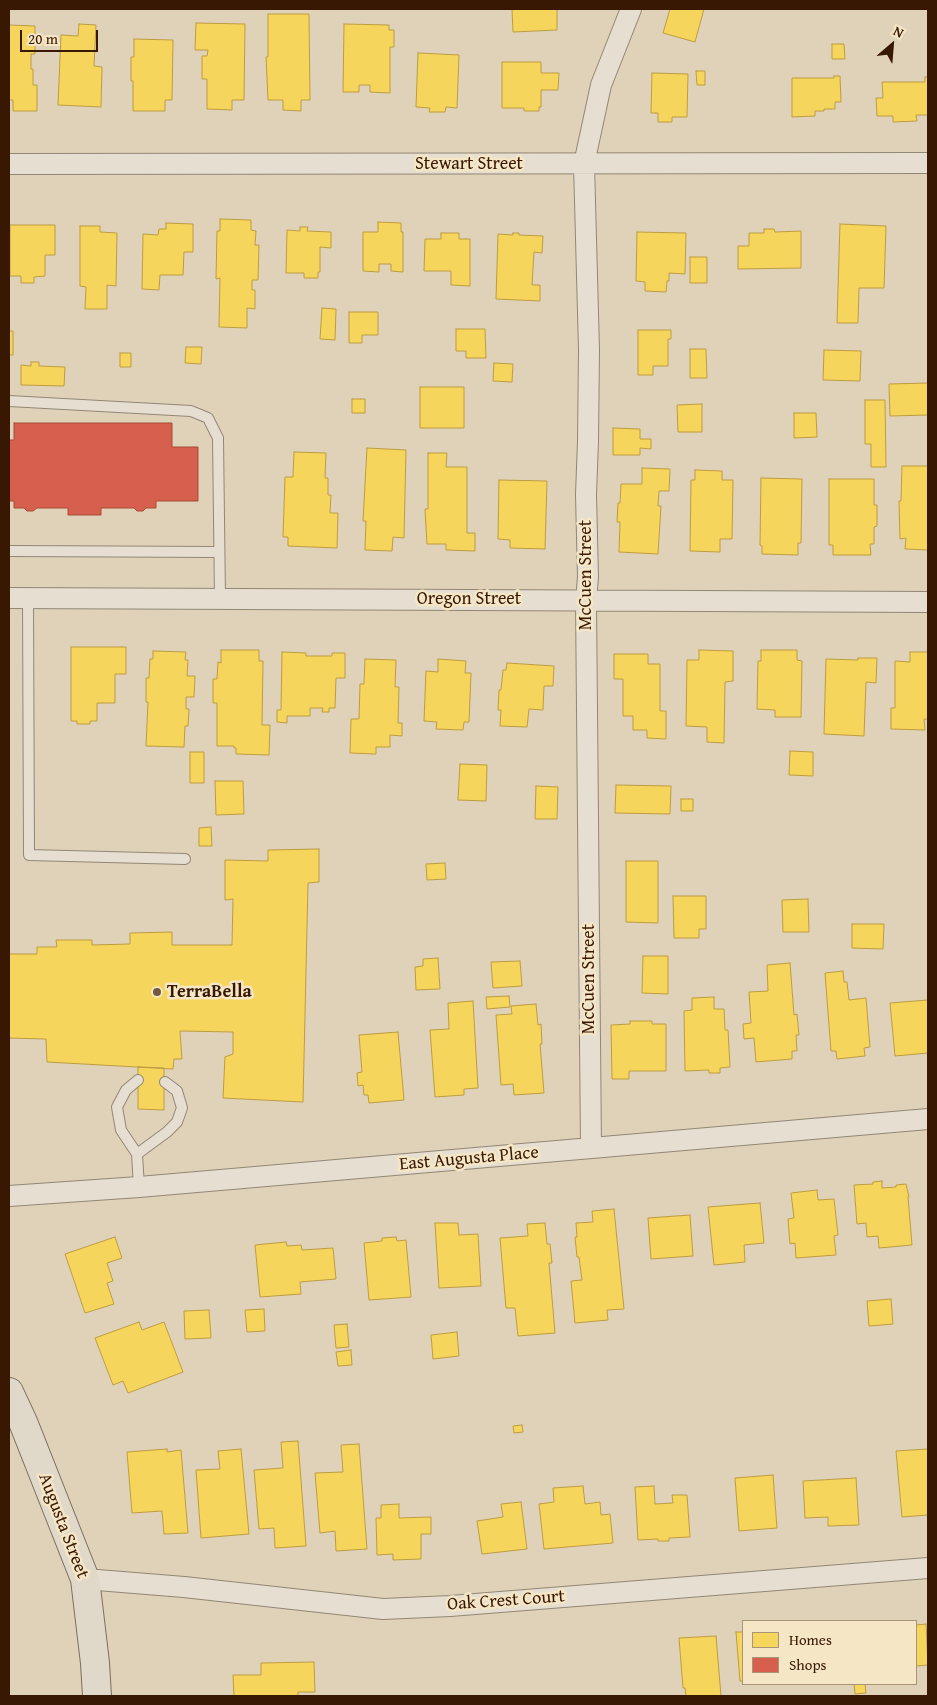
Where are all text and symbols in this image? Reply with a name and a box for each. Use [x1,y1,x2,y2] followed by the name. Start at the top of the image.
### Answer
[22,20,100,52] scale bar
[867,20,917,70] north arrow
[890,21,908,43] text: N
[28,28,58,49] text: 20 m
[415,153,523,175] street label: Stewart Street
[575,520,597,630] street label: McCuen Street
[417,588,521,610] street label: Oregon Street
[578,924,600,1034] street label: McCuen Street
[167,981,252,1003] place label: TerraBella
[151,986,163,998] marker: TerraBella
[398,1142,540,1176] street label: East Augusta Place
[33,1470,93,1582] street label: Augusta Street
[446,1586,566,1616] street label: Oak Crest Court
[742,1620,917,1685] legend
[789,1629,832,1650] text: Homes
[789,1654,826,1675] text: Shops

